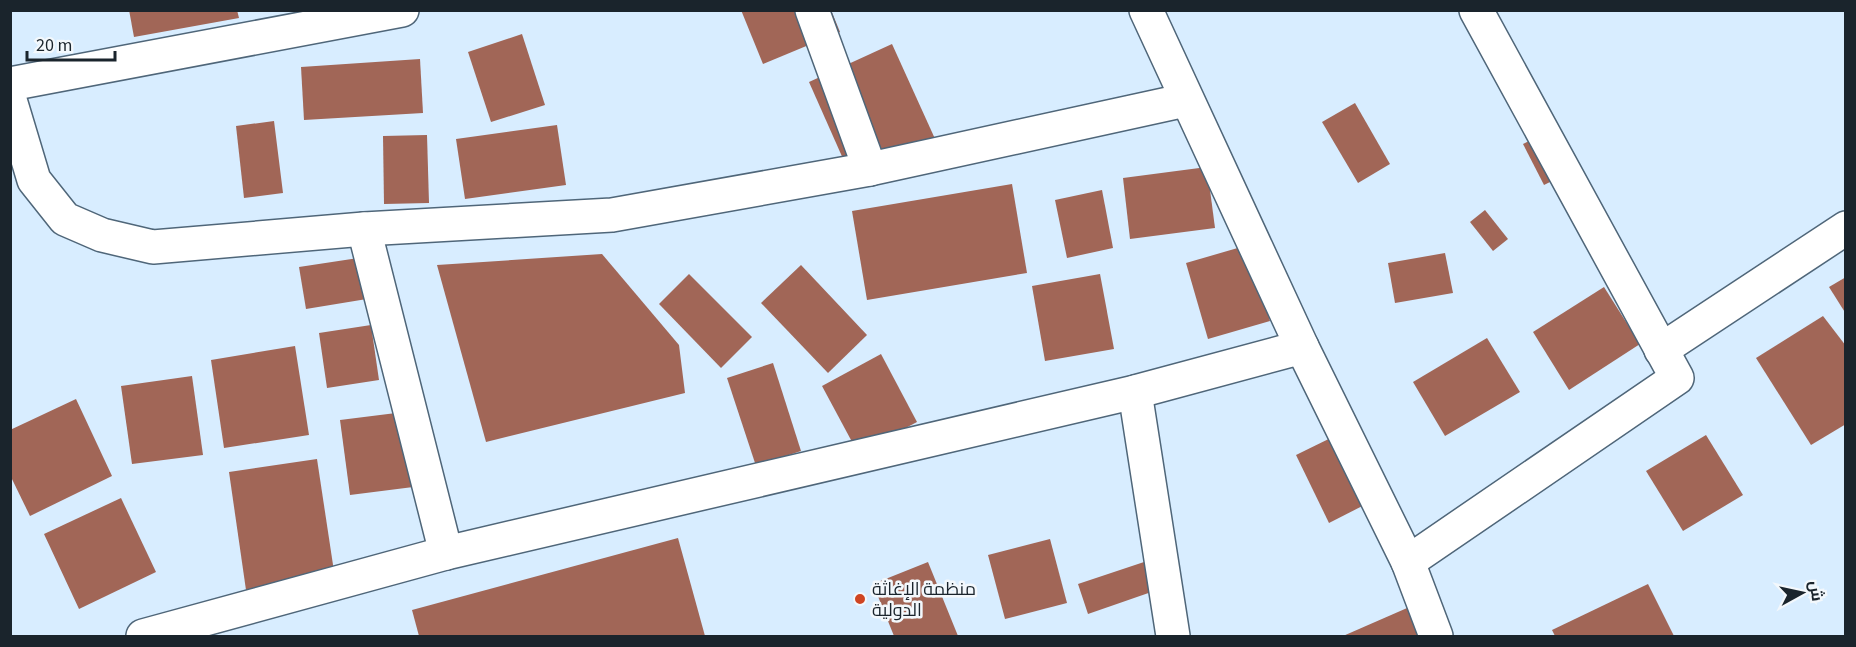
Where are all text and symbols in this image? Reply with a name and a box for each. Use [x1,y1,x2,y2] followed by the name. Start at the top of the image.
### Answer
[27,24,116,62] scale bar
[36,33,72,58] text: 20 m
[1772,563,1832,623] north arrow
[872,577,976,623] place label: منظمة الإغاثة الدولية
[1804,579,1828,603] text: ش
[853,592,867,606] marker: منظمة الإغاثة الدولية

